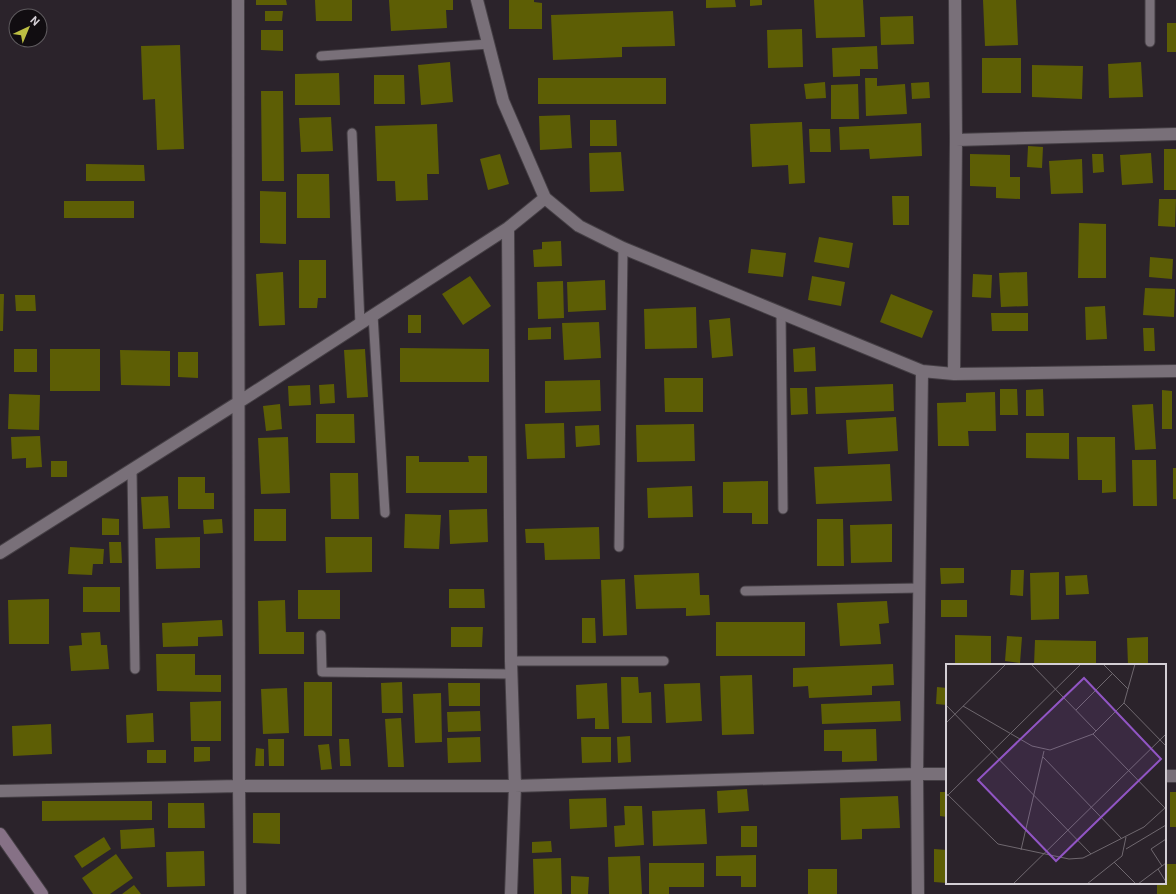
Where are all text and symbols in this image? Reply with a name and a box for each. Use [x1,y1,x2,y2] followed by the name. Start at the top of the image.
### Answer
[8,8,48,48] north arrow
[27,14,42,29] text: N
[946,664,1166,884] inset map

